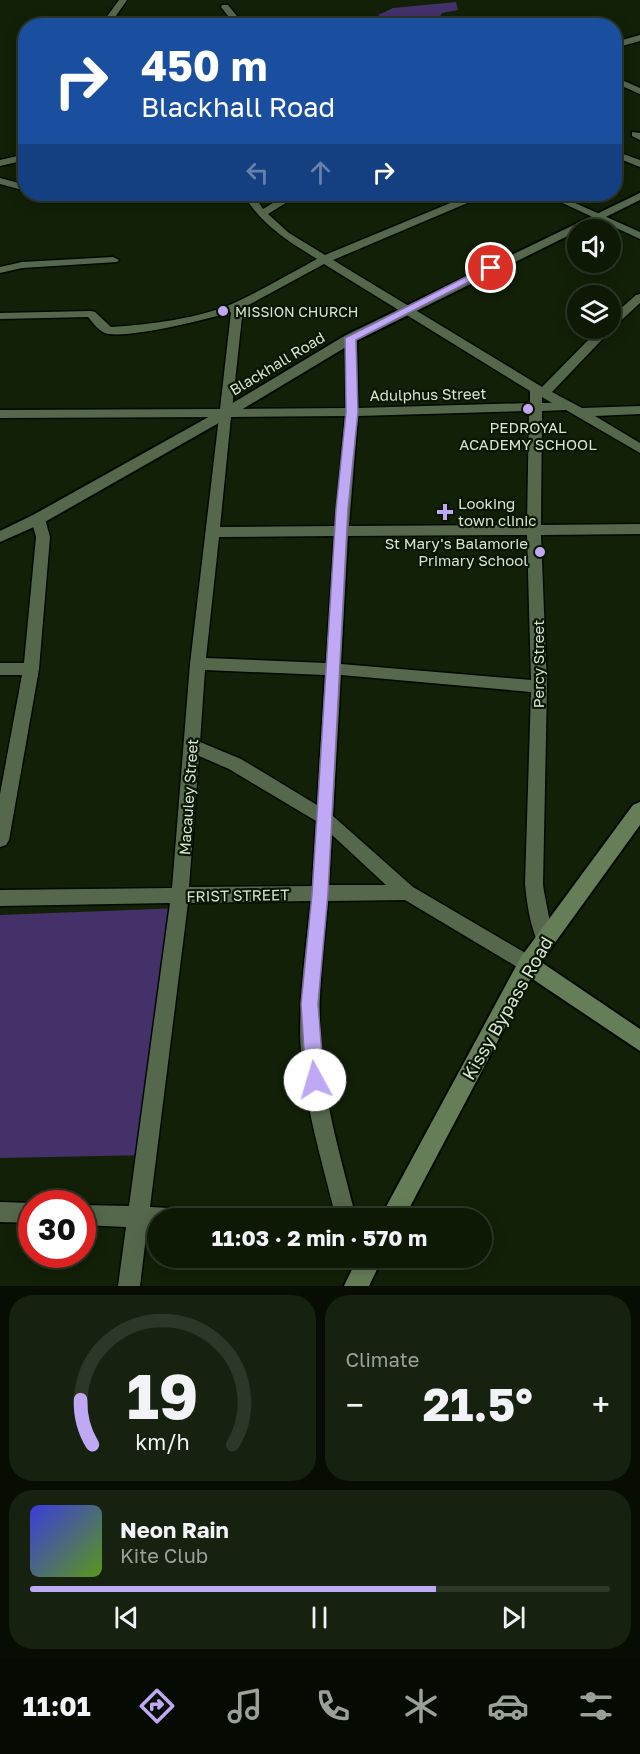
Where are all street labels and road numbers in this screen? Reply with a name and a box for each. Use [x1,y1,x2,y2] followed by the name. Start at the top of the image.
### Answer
[226,328,328,398] street label: Blackhall Road
[370,384,486,404] street label: Adulphus Street
[529,620,547,708] street label: Percy Street
[175,738,201,856] street label: Macauley Street
[186,885,290,905] street label: FRIST STREET
[457,932,557,1084] street label: Kissy Bypass Road

